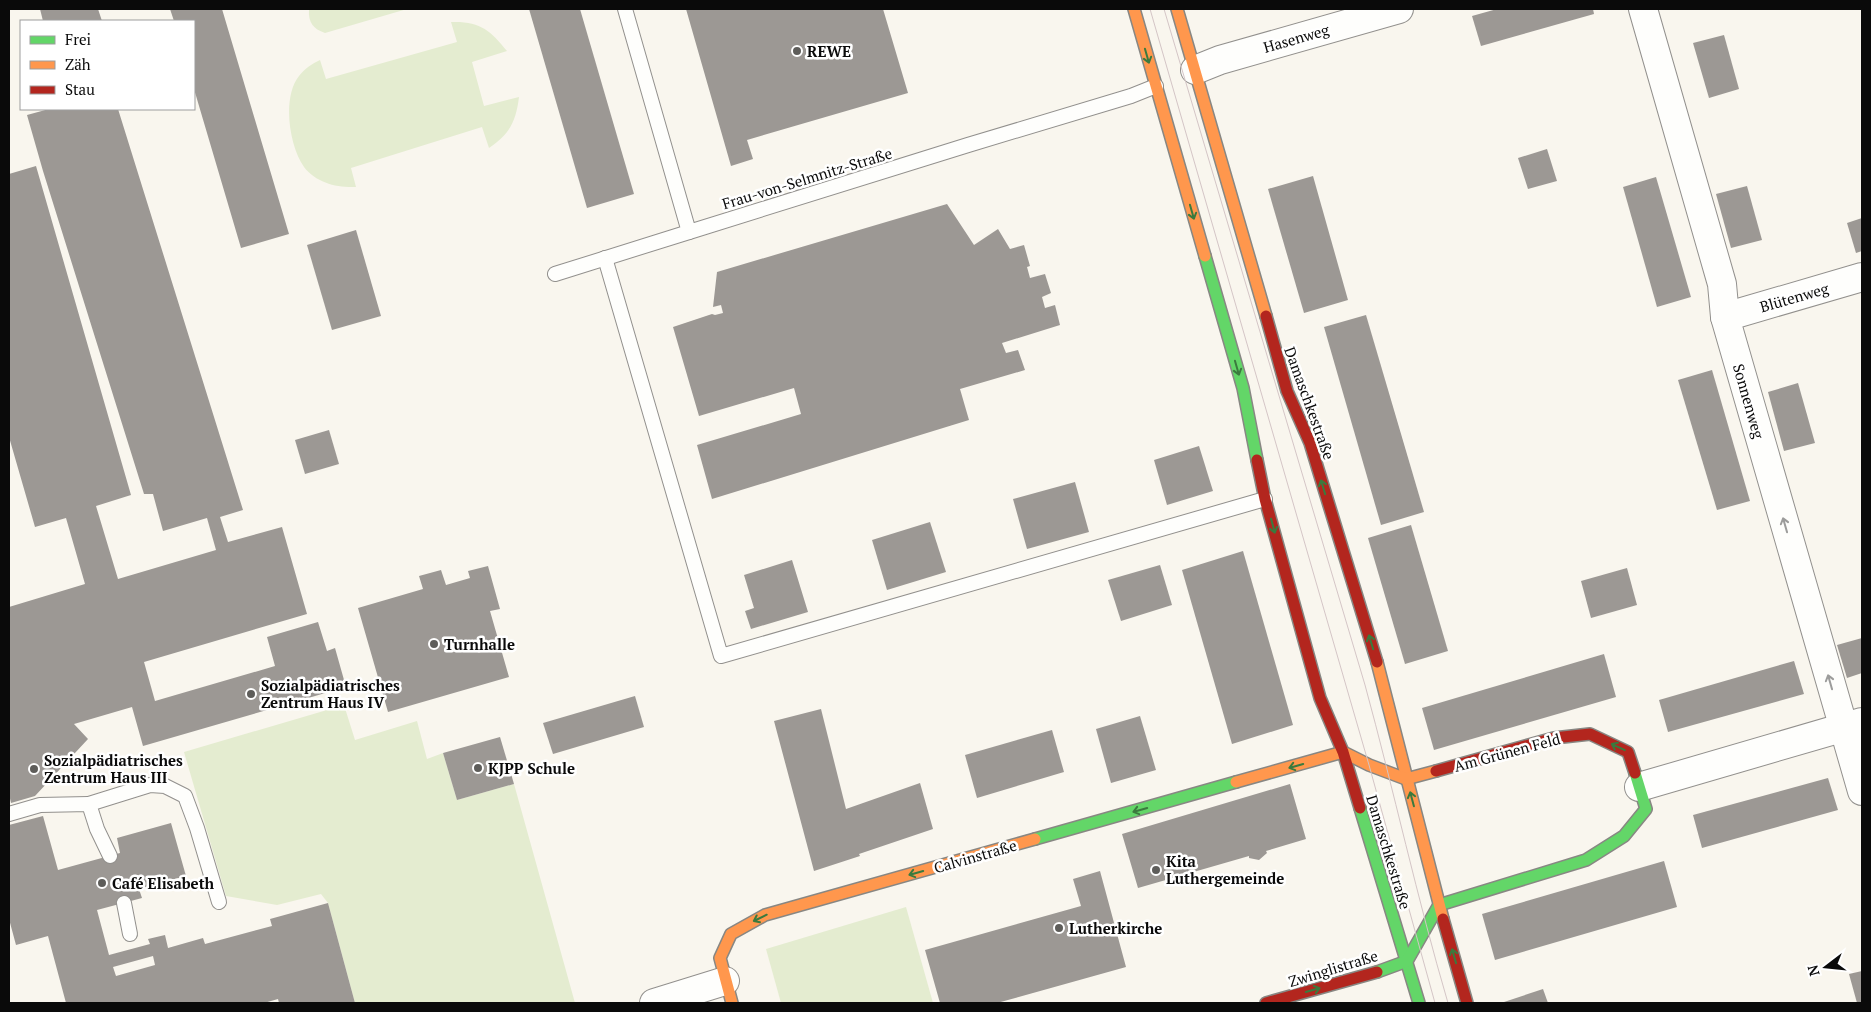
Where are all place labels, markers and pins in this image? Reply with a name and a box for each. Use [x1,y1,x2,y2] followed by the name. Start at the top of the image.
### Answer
[807,41,851,61] place label: REWE
[791,45,803,57] marker: REWE
[444,634,515,654] place label: Turnhalle
[428,638,440,650] marker: Turnhalle
[261,675,400,712] place label: Sozialpädiatrisches Zentrum Haus IV
[245,688,257,700] marker: Sozialpädiatrisches Zentrum Haus IV
[44,750,183,787] place label: Sozialpädiatrisches Zentrum Haus III
[488,758,575,778] place label: KJPP Schule
[472,762,484,774] marker: KJPP Schule
[28,763,40,775] marker: Sozialpädiatrisches Zentrum Haus III
[1166,851,1284,888] place label: Kita Luthergemeinde
[1150,864,1162,876] marker: Kita Luthergemeinde
[112,873,215,893] place label: Café Elisabeth
[96,877,108,889] marker: Café Elisabeth
[1069,918,1162,938] place label: Lutherkirche
[1053,922,1065,934] marker: Lutherkirche

